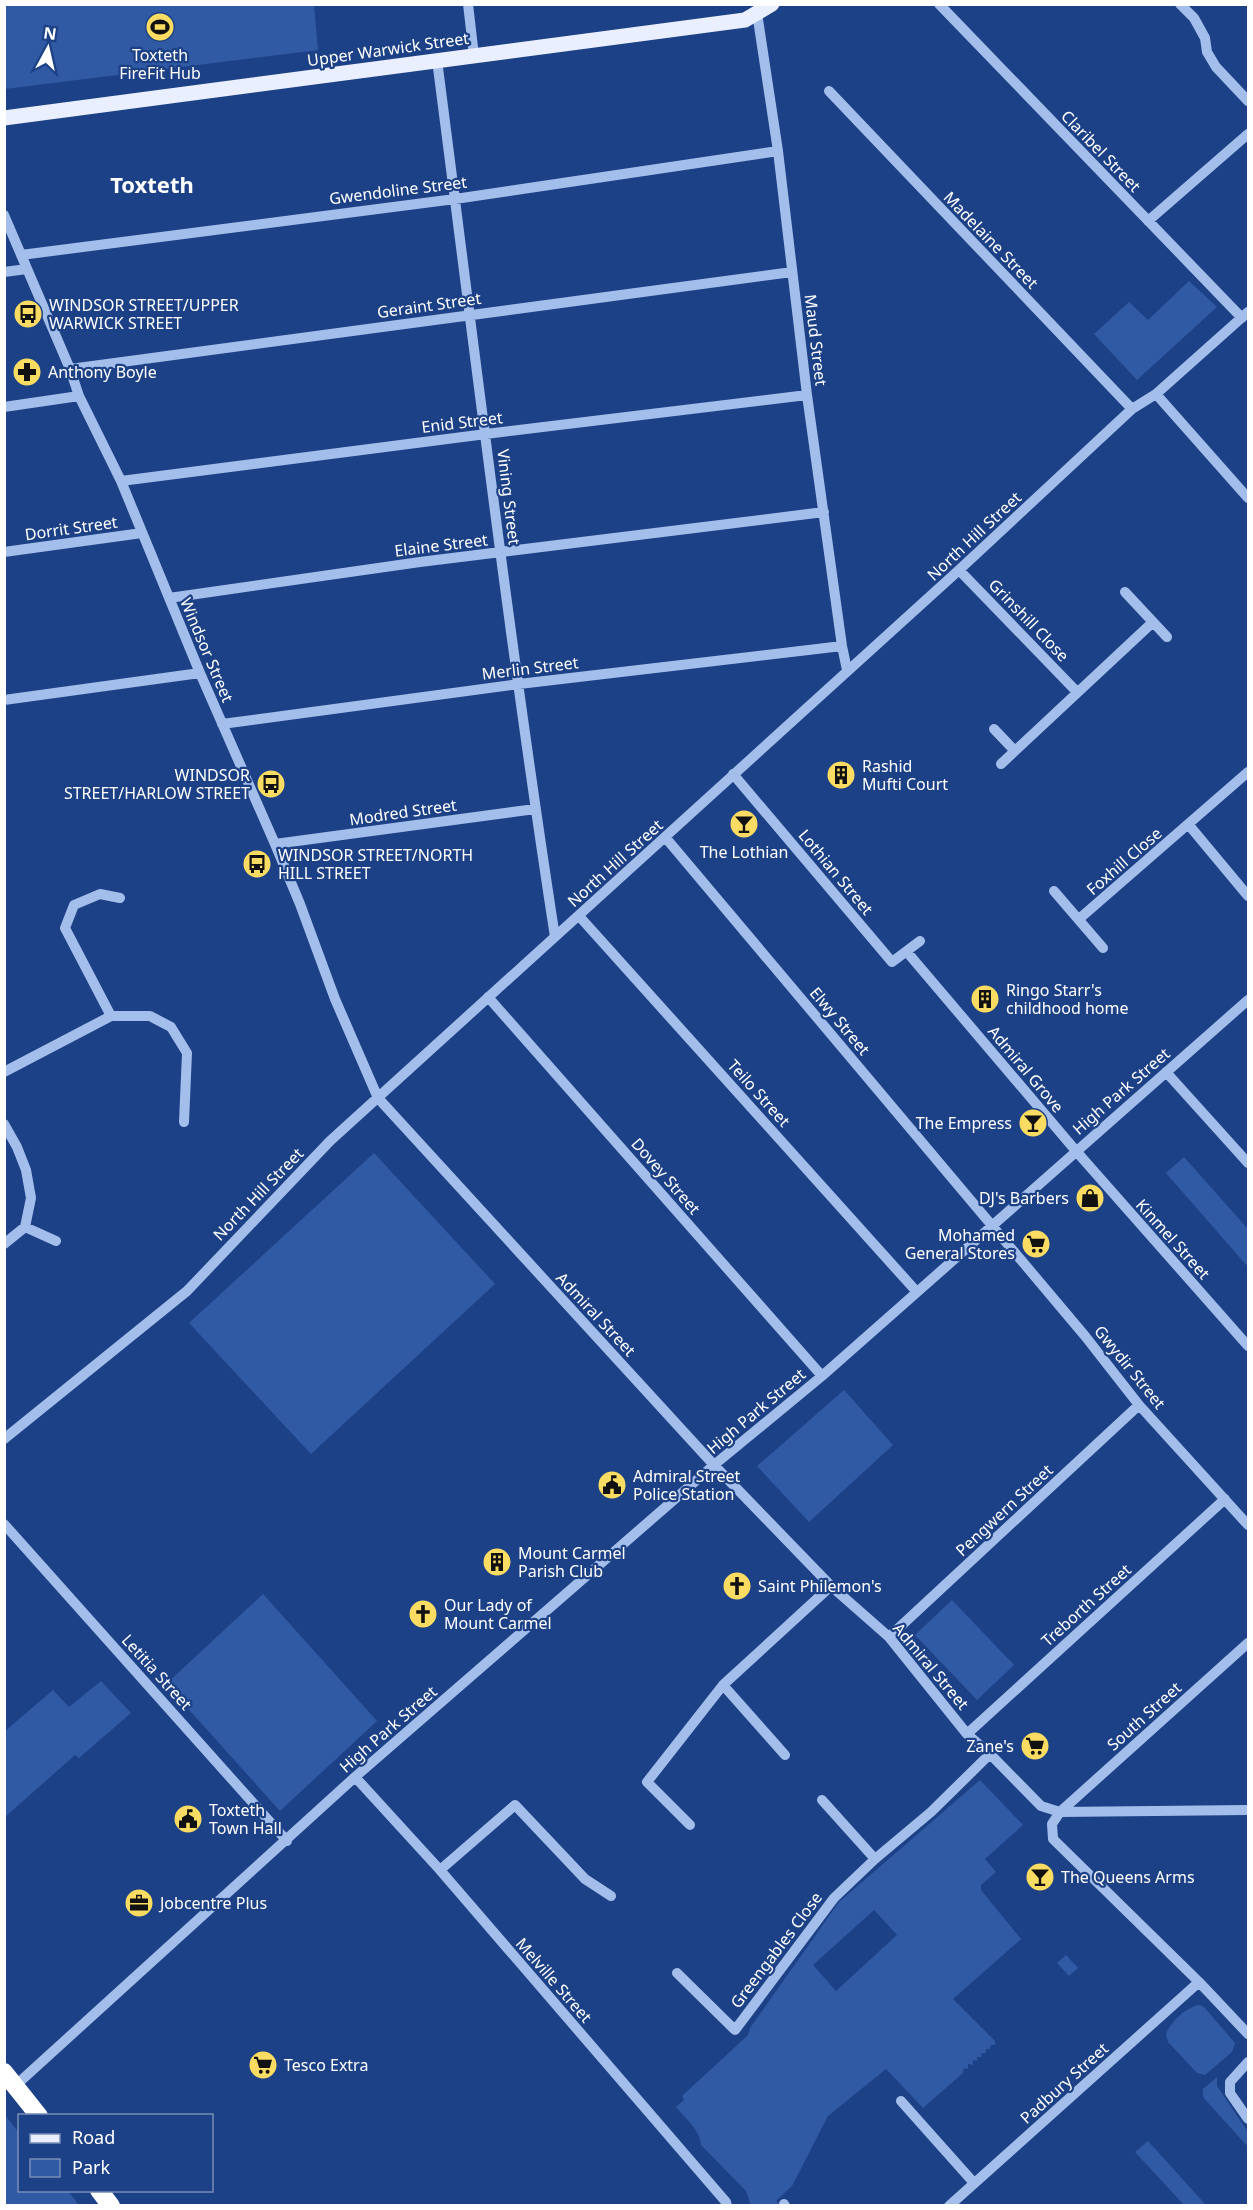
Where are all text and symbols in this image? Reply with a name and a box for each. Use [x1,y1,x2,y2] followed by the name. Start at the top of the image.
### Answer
[144,11,176,43] sports icon: Toxteth FireFit Hub
[18,18,78,78] north arrow
[42,21,58,45] text: N
[306,27,470,71] street label: Upper Warwick Street
[119,44,201,84] place label: Toxteth FireFit Hub
[1056,105,1146,197] street label: Claribel Street
[110,169,194,199] district label: Toxteth
[328,171,468,209] street label: Gwendoline Street
[939,187,1043,294] street label: Madelaine Street
[376,287,483,323] street label: Geraint Street
[799,293,833,387] street label: Maud Street
[49,294,239,334] place label: WINDSOR STREET/UPPER WARWICK STREET
[12,298,44,330] bus stop icon: WINDSOR STREET/UPPER WARWICK STREET
[11,356,43,388] pharmacy icon: Anthony Boyle
[48,361,157,383] place label: Anthony Boyle
[420,406,504,438] street label: Enid Street
[492,448,526,546] street label: Vining Street
[922,486,1026,585] street label: North Hill Street
[23,511,119,545] street label: Dorrit Street
[393,528,489,562] street label: Elaine Street
[984,574,1074,666] street label: Grinshill Close
[175,594,239,706] street label: Windsor Street
[480,651,580,685] street label: Merlin Street
[862,755,948,795] place label: Rashid Mufti Court
[825,759,857,791] building icon: Rashid Mufti Court
[64,764,250,804] place label: WINDSOR STREET/HARLOW STREET
[255,768,287,800] bus stop icon: WINDSOR STREET/HARLOW STREET
[348,794,458,830] street label: Modred Street
[728,808,760,840] bar icon: The Lothian
[563,814,668,912] street label: North Hill Street
[1082,822,1166,900] street label: Foxhill Close
[794,824,878,920] street label: Lothian Street
[700,841,788,863] place label: The Lothian
[278,844,473,884] place label: WINDSOR STREET/NORTH HILL STREET
[241,848,273,880] bus stop icon: WINDSOR STREET/NORTH HILL STREET
[1006,979,1128,1019] place label: Ringo Starr's childhood home
[805,982,875,1060] street label: Elwy Street
[969,983,1001,1015] building icon: Ringo Starr's childhood home
[983,1021,1069,1117] street label: Admiral Grove
[1068,1042,1175,1139] street label: High Park Street
[723,1055,795,1132] street label: Teilo Street
[1017,1107,1049,1139] bar icon: The Empress
[916,1112,1012,1134] place label: The Empress
[627,1133,706,1219] street label: Dovey Street
[208,1143,308,1245] street label: North Hill Street
[1074,1182,1106,1214] shop icon: DJ's Barbers
[979,1187,1069,1209] place label: DJ's Barbers
[1131,1194,1215,1284] street label: Kinmel Street
[905,1224,1015,1264] place label: Mohamed General Stores
[1020,1228,1052,1260] supermarket icon: Mohamed General Stores
[551,1267,641,1361] street label: Admiral Street
[1089,1321,1171,1414] street label: Gwydir Street
[702,1363,810,1459] street label: High Park Street
[951,1459,1058,1561] street label: Pengwern Street
[633,1465,741,1505] place label: Admiral Street Police Station
[596,1469,628,1501] public building icon: Admiral Street Police Station
[518,1542,626,1582] place label: Mount Carmel Parish Club
[481,1546,513,1578] building icon: Mount Carmel Parish Club
[1036,1559,1136,1651] street label: Treborth Street
[721,1570,753,1602] church icon: Saint Philemon's
[758,1575,882,1597] place label: Saint Philemon's
[444,1594,552,1634] place label: Our Lady of Mount Carmel
[407,1598,439,1630] church icon: Our Lady of Mount Carmel
[888,1618,974,1714] street label: Admiral Street
[117,1629,197,1715] street label: Letitia Street
[1102,1677,1186,1755] street label: South Street
[335,1680,442,1777] street label: High Park Street
[1019,1730,1051,1762] supermarket icon: Zane's
[966,1735,1014,1757] place label: Zane's
[209,1799,282,1839] place label: Toxteth Town Hall
[172,1803,204,1835] public building icon: Toxteth Town Hall
[1024,1861,1056,1893] bar icon: The Queens Arms
[1061,1866,1195,1888] place label: The Queens Arms
[123,1887,155,1919] office icon: Jobcentre Plus
[725,1887,827,2013] street label: Greengables Close
[158,1892,267,1914] place label: Jobcentre Plus
[511,1933,597,2027] street label: Melville Street
[1015,2037,1113,2129] street label: Padbury Street
[247,2049,279,2081] supermarket icon: Tesco Extra
[284,2054,368,2076] place label: Tesco Extra
[18,2114,213,2192] legend
[72,2125,115,2149] text: Road
[72,2155,110,2179] text: Park

